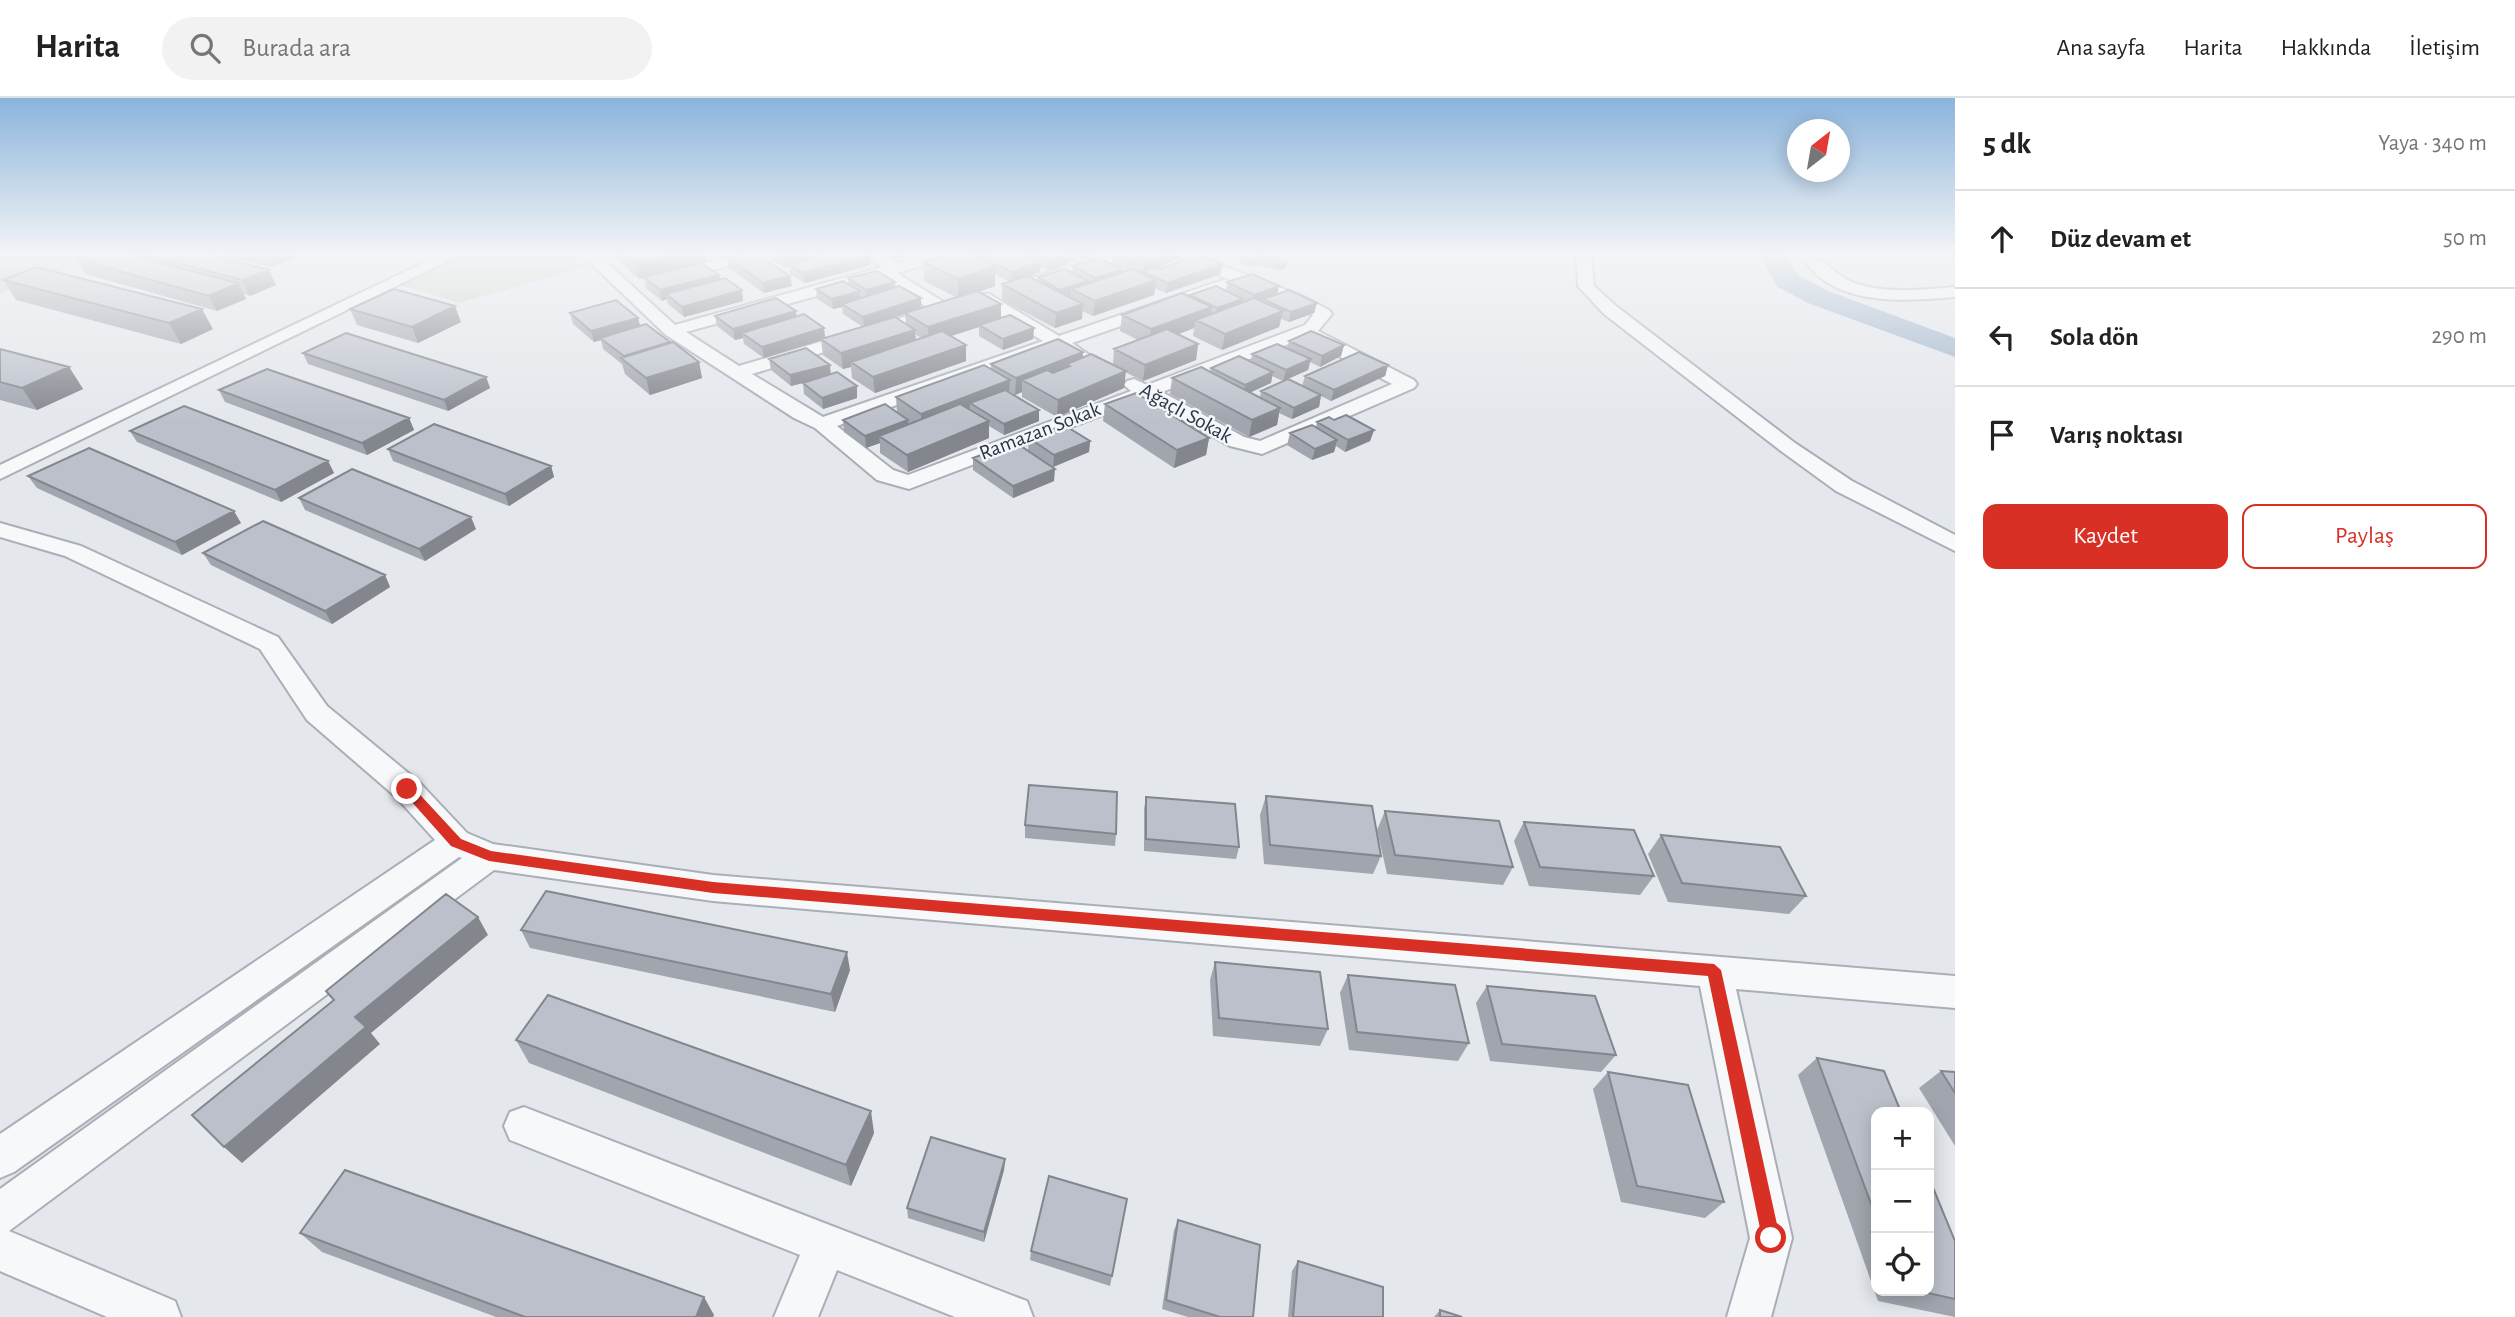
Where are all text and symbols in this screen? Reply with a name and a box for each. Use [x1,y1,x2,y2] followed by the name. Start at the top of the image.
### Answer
[162,17,652,80] search box
[186,29,224,67] icon: search
[35,31,120,64] text: Harita
[242,35,351,61] text: Burada ara
[2056,36,2146,60] text: Ana sayfa
[2184,36,2243,60] text: Harita
[2281,36,2371,60] text: Hakkında
[2409,36,2480,60] text: İletişim
[1787,119,1850,182] north arrow
[1983,129,2031,159] text: 5 dk
[2378,132,2487,155] text: Yaya · 340 m
[1983,220,2021,258] icon: ahead
[2050,226,2191,252] text: Düz devam et
[2443,227,2487,250] text: 50 m
[1983,318,2021,356] icon: left
[2050,324,2139,350] text: Sola dön
[2431,325,2487,348] text: 290 m
[1136,379,1236,447] street label: Ağaçlı Sokak
[977,398,1104,464] street label: Ramazan Sokak
[1983,416,2021,454] icon: arrive
[2050,422,2183,448] text: Varış noktası
[1983,504,2228,569] button: Kaydet
[2242,504,2487,569] button: Paylaş
[391,773,422,804] route end
[1871,1107,1934,1296] map controls
[1871,1107,1934,1170] button: +
[1871,1170,1934,1233] button: −
[1755,1222,1786,1253] route start
[1871,1233,1934,1296] button: locate

